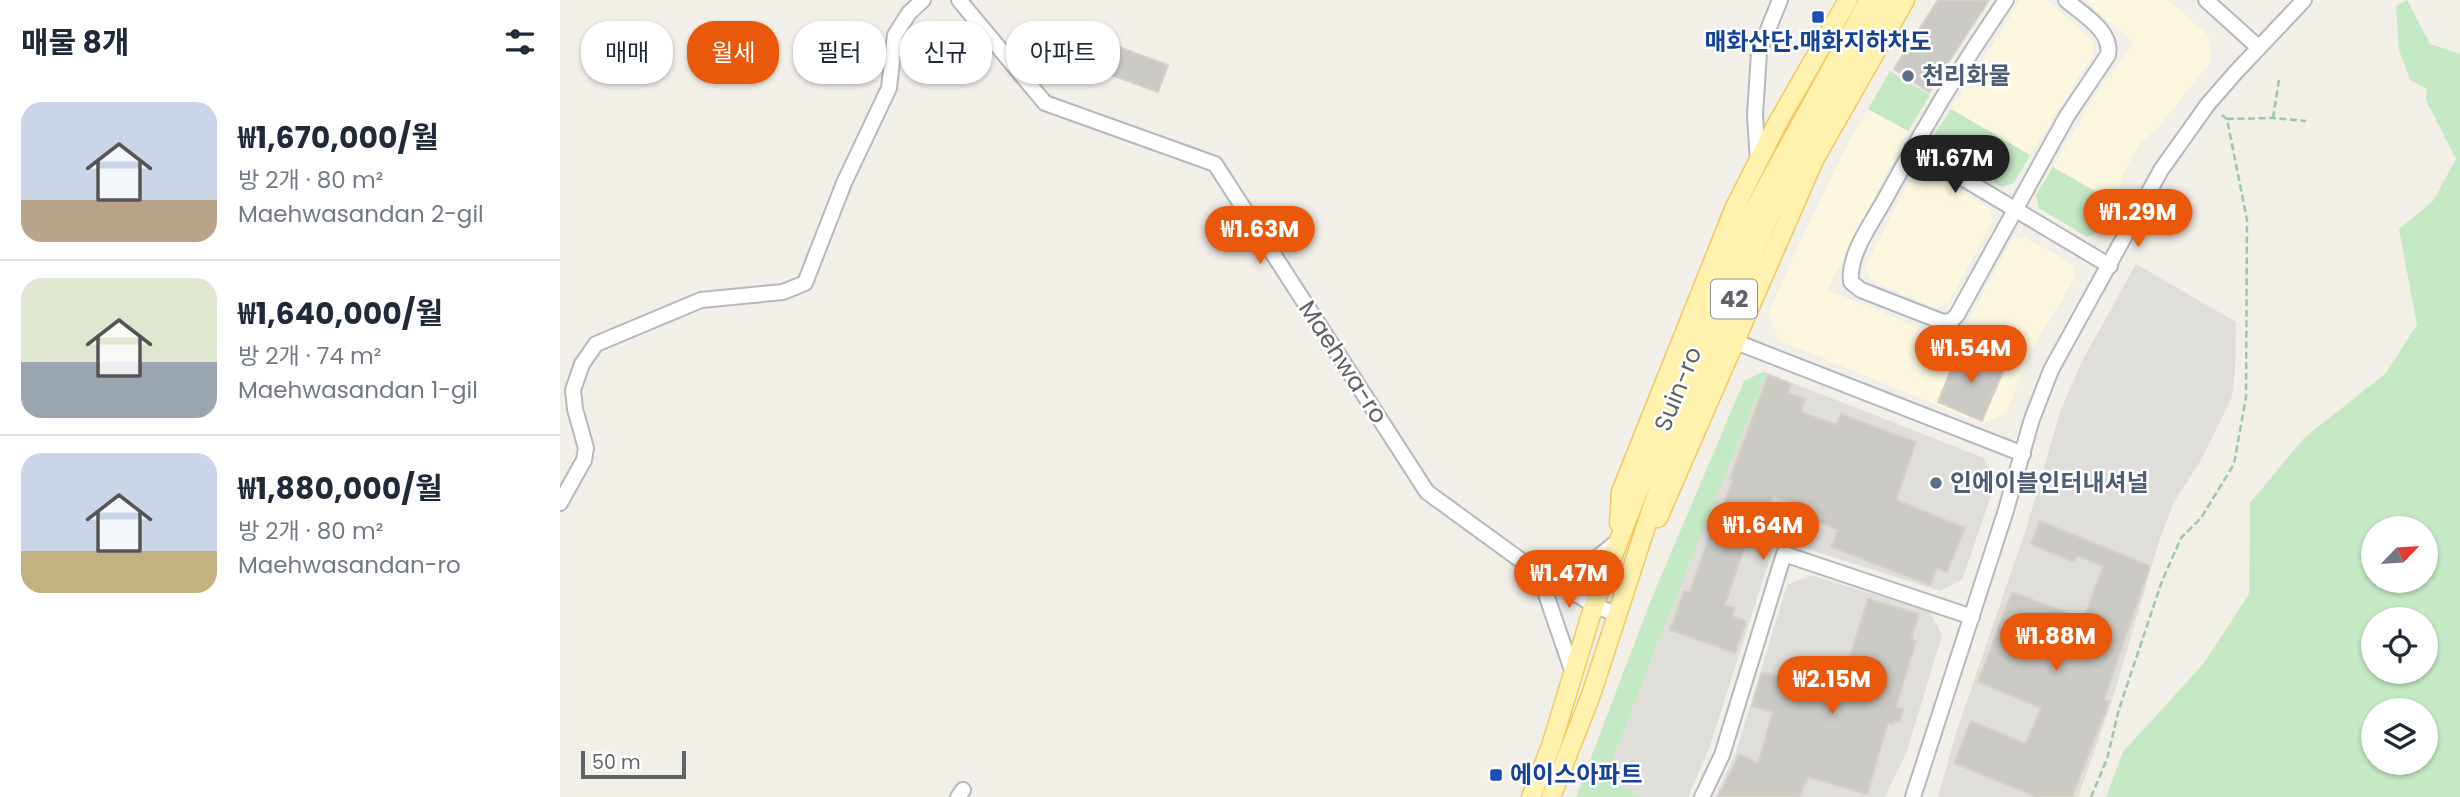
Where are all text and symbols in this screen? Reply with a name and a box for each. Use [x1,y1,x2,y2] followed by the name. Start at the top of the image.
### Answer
[1810,9,1826,25] marker: 매화산단.매화지하차도
[21,21,130,64] text: 매물 8개
[581,21,673,84] chip: 매매
[687,21,779,84] chip: 월세
[793,21,886,84] chip: 필터
[900,21,992,84] chip: 신규
[1006,21,1120,84] chip: 아파트
[501,23,539,61] icon: filters
[1704,25,1932,58] place label: 매화산단.매화지하차도
[1922,59,2010,92] place label: 천리화물
[1900,68,1916,84] marker: 천리화물
[238,116,439,159] text: ₩1,670,000/월
[77,130,161,214] icon: home
[1898,136,2012,195] pin: ₩1.67M
[1917,142,1993,174] text: ₩1.67M
[238,164,383,196] text: 방 2개 · 80 m²
[2081,190,2195,249] pin: ₩1.29M
[2099,196,2177,228] text: ₩1.29M
[238,198,484,230] text: Maehwasandan 2-gil
[1203,206,1317,266] pin: ₩1.63M
[1221,213,1299,245] text: ₩1.63M
[1711,280,1757,318] road number: 42
[238,292,443,335] text: ₩1,640,000/월
[1291,294,1396,430] street label: Maehwa-ro
[77,306,161,390] icon: home
[1914,326,2028,385] pin: ₩1.54M
[1931,332,2011,364] text: ₩1.54M
[238,340,381,372] text: 방 2개 · 74 m²
[1646,342,1709,436] street label: Suin-ro
[238,374,478,406] text: Maehwasandan 1-gil
[1950,466,2149,499] place label: 인에이블인터내셔널
[238,467,443,510] text: ₩1,880,000/월
[1928,475,1944,491] marker: 인에이블인터내셔널
[77,481,161,565] icon: home
[1706,503,1820,562] pin: ₩1.64M
[1723,509,1803,541] text: ₩1.64M
[238,515,383,547] text: 방 2개 · 80 m²
[2361,516,2438,593] north arrow
[2361,516,2438,775] map controls
[238,549,461,581] text: Maehwasandan-ro
[1512,550,1626,610] pin: ₩1.47M
[1530,557,1608,589] text: ₩1.47M
[2361,607,2438,684] button: locate
[1999,614,2113,673] pin: ₩1.88M
[2016,620,2096,652] text: ₩1.88M
[1775,656,1889,716] pin: ₩2.15M
[1793,663,1871,695] text: ₩2.15M
[2361,698,2438,775] button: layers
[581,748,686,780] scale bar
[592,749,641,776] text: 50 m
[1510,758,1642,791] place label: 에이스아파트
[1488,767,1504,783] marker: 에이스아파트

